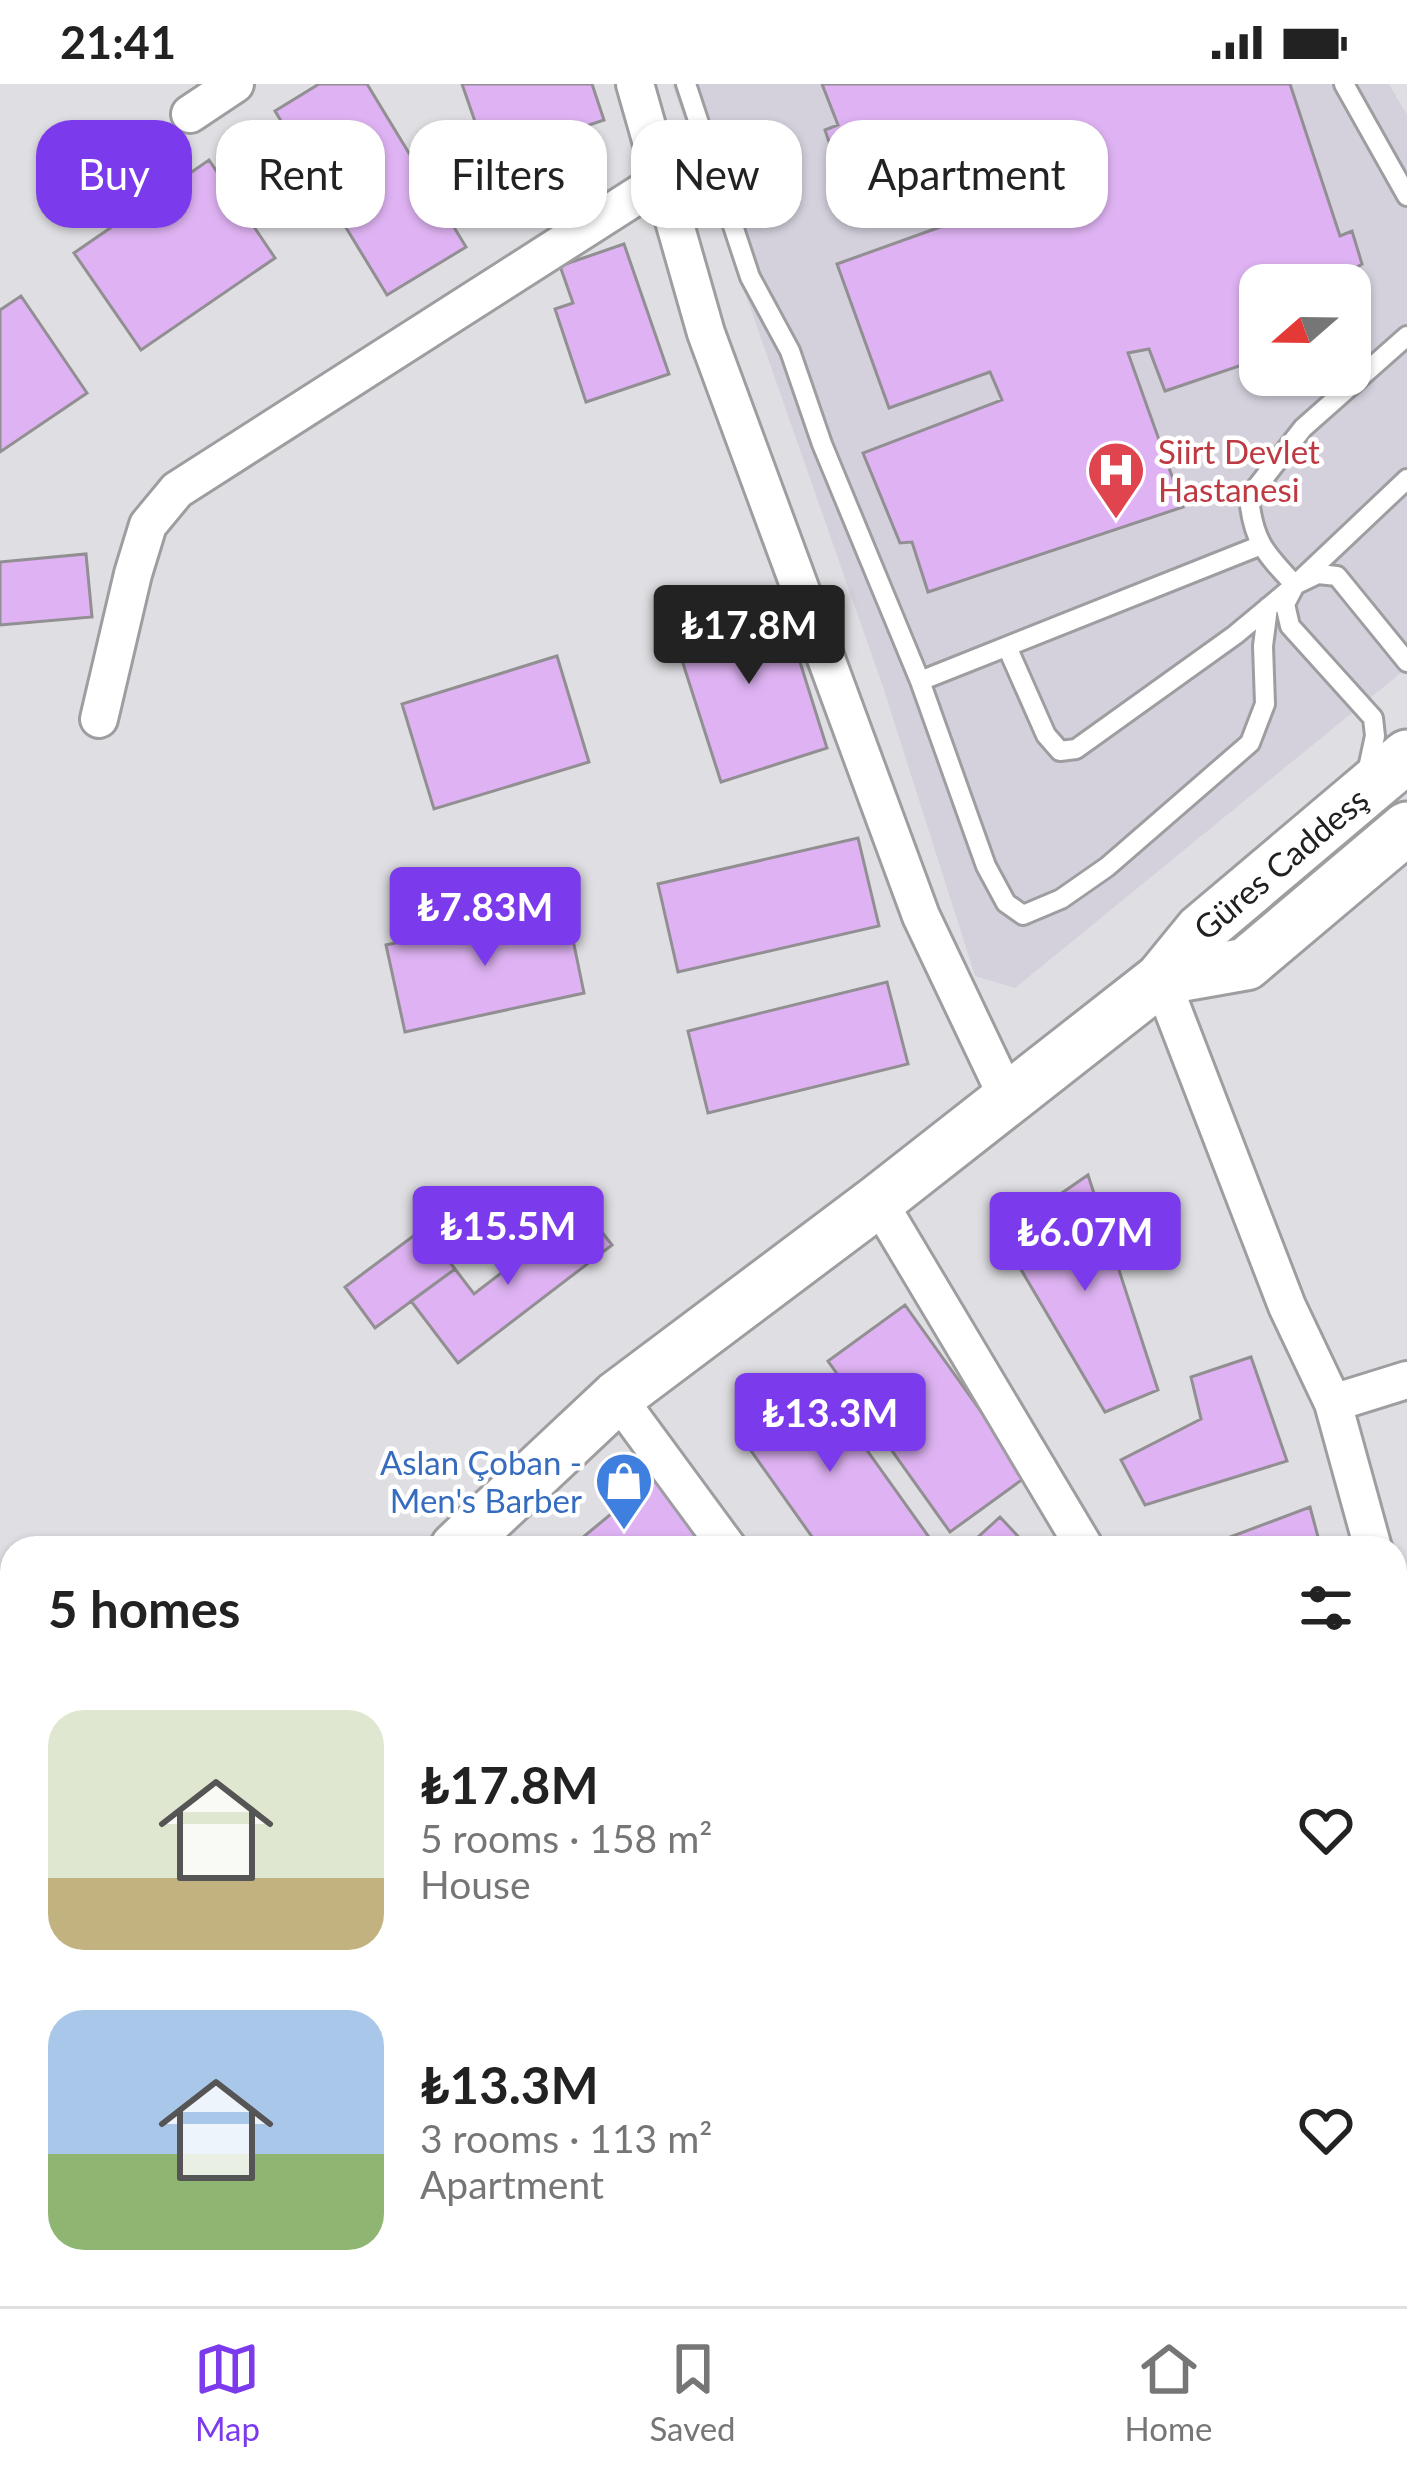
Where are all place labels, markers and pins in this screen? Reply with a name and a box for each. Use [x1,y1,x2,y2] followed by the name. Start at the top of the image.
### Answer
[1158,431,1320,509] place label: Siirt Devlet Hastanesi
[1085,439,1147,521] hospital icon: Siirt Devlet Hastanesi
[651,585,847,687] pin: ₺17.8M
[387,867,583,969] pin: ₺7.83M
[410,1186,606,1288] pin: ₺15.5M
[987,1192,1183,1294] pin: ₺6.07M
[732,1373,928,1475] pin: ₺13.3M
[380,1442,582,1520] place label: Aslan Çoban - Men's Barber
[593,1450,655,1532] shop icon: Aslan Çoban - Men's Barber

